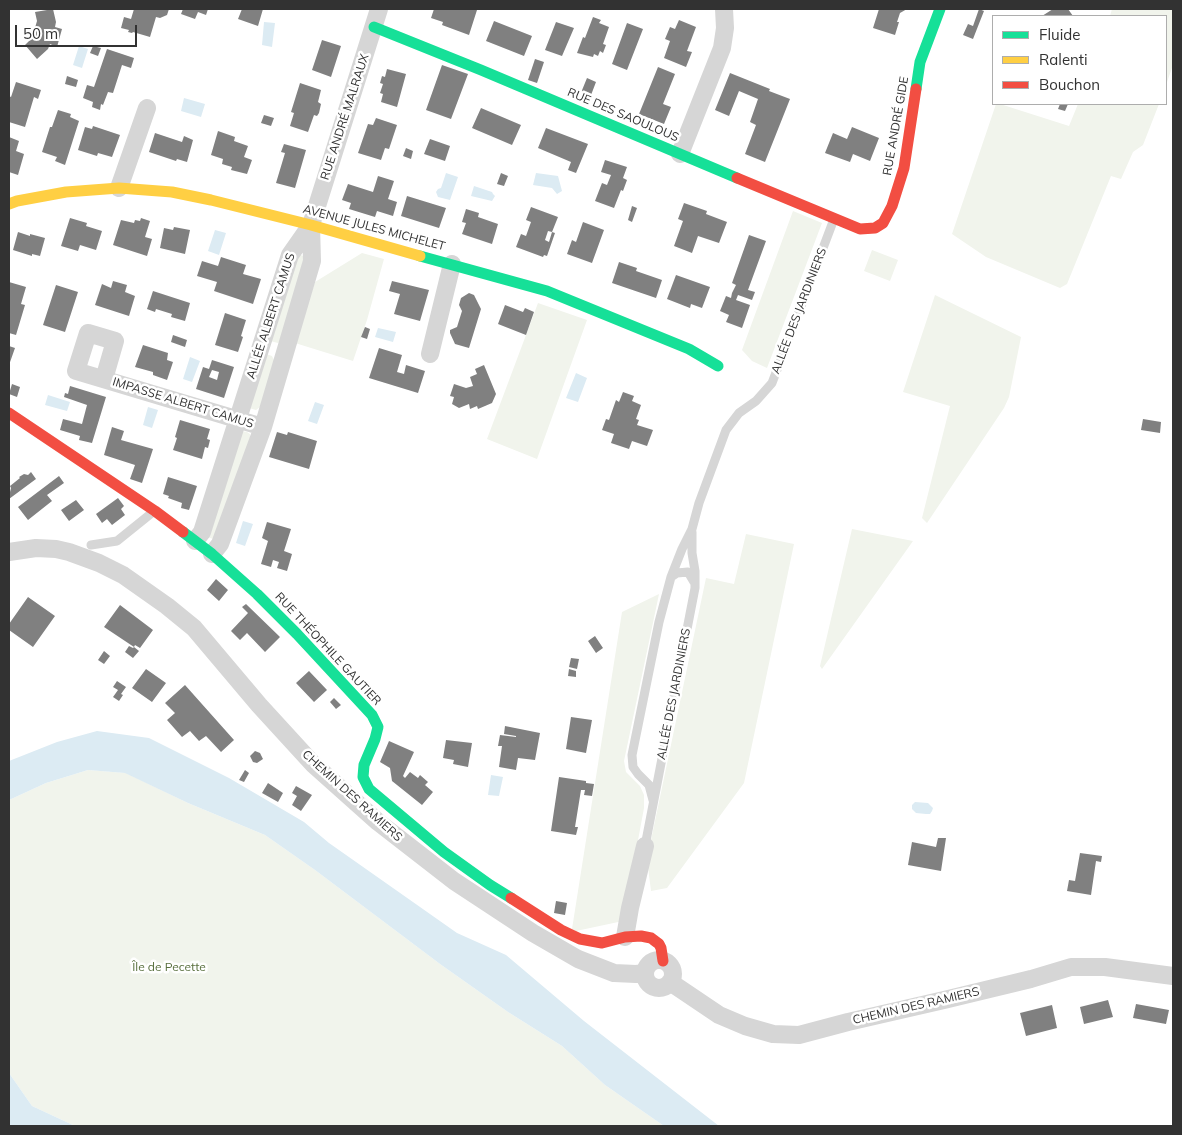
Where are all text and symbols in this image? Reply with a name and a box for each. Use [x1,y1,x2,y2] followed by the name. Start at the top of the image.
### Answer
[18,15,140,47] scale bar
[992,15,1167,105] legend
[23,24,58,43] text: 50 m
[1039,25,1080,44] text: Fluide
[1039,50,1088,69] text: Ralenti
[318,52,372,182] street label: RUE ANDRÉ MALRAUX
[880,75,912,177] street label: RUE ANDRÉ GIDE
[1039,75,1100,94] text: Bouchon
[565,85,681,145] street label: RUE DES SAOULOUS
[301,202,447,254] street label: AVENUE JULES MICHELET
[768,246,830,376] street label: ALLÉE DES JARDINIERS
[244,251,298,381] street label: ALLÉE ALBERT CAMUS
[111,375,255,431] street label: IMPASSE ALBERT CAMUS
[272,590,384,708] street label: RUE THÉOPHILE GAUTIER
[654,627,694,761] street label: ALLÉE DES JARDINIERS
[299,747,405,845] street label: CHEMIN DES RAMIERS
[132,960,206,974] park label: Île de Pecette
[851,984,981,1028] street label: CHEMIN DES RAMIERS

